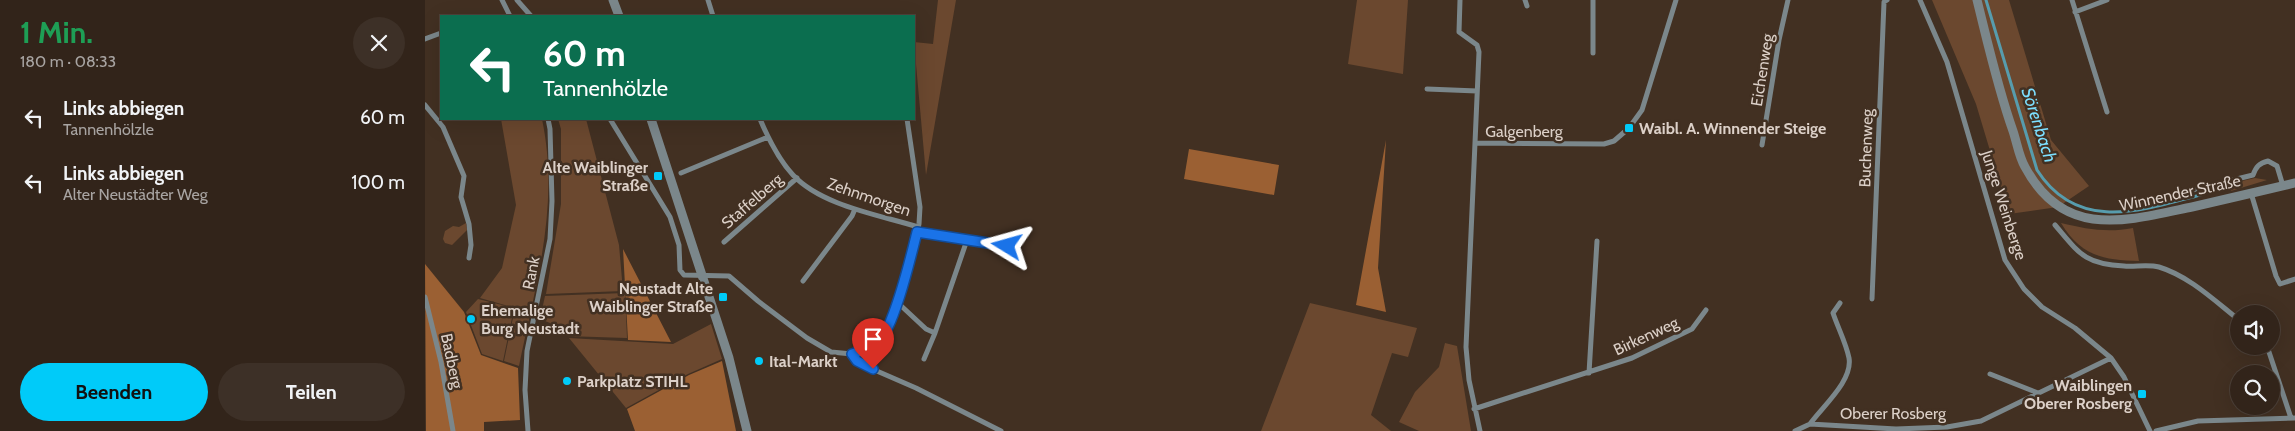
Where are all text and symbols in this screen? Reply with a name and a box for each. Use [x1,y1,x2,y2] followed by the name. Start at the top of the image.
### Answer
[20,14,93,51] text: 1 Min.
[353,17,405,69] button: close
[1747,31,1777,108] street label: Eichenweg
[543,32,626,75] text: 60 m
[460,35,525,100] icon: left
[20,52,116,71] text: 180 m · 08:33
[543,75,668,102] text: Tannenhölzle
[2017,85,2061,165] water label: Sörenbach
[63,97,184,120] text: Links abbiegen
[20,104,48,132] icon: left
[360,106,405,129] text: 60 m
[1855,107,1877,188] street label: Buchenweg
[1639,119,1826,138] place label: Waibl. A. Winnender Steige
[63,120,154,139] text: Tannenhölzle
[1485,122,1564,141] street label: Galgenberg
[1623,122,1635,134] marker: Waibl. A. Winnender Steige
[1977,147,2031,262] street label: Junge Weinberge
[543,158,649,195] place label: Alte Waiblinger Straße
[63,162,184,185] text: Links abbiegen
[20,169,48,197] icon: left
[718,169,787,233] street label: Staffelberg
[652,170,664,182] marker: Alte Waiblinger Straße
[351,171,405,194] text: 100 m
[2118,171,2242,215] street label: Winnender Straße
[825,174,913,220] street label: Zehnmorgen
[63,185,208,204] text: Alter Neustädter Weg
[980,219,1032,271] position arrow
[518,254,544,291] street label: Rank
[589,279,713,316] place label: Neustadt Alte Waiblinger Straße
[717,291,729,303] marker: Neustadt Alte Waiblinger Straße
[481,301,580,338] place label: Ehemalige Burg Neustadt
[2230,305,2280,415] map controls
[2230,305,2280,355] button: sound
[1611,312,1682,359] street label: Birkenweg
[465,313,477,325] marker: Ehemalige Burg Neustadt
[852,318,894,369] pin
[859,325,887,353] icon: arrive
[437,332,467,391] street label: Badberg
[769,352,838,371] place label: Ital-Markt
[753,355,765,367] marker: Ital-Markt
[20,363,208,421] button: Beenden
[218,363,405,421] button: Teilen
[2230,365,2280,415] button: search
[577,372,688,391] place label: Parkplatz STIHL
[561,375,573,387] marker: Parkplatz STIHL
[2024,376,2132,413] place label: Waiblingen Oberer Rosberg
[2136,388,2148,400] marker: Waiblingen Oberer Rosberg
[1840,404,1947,423] street label: Oberer Rosberg

